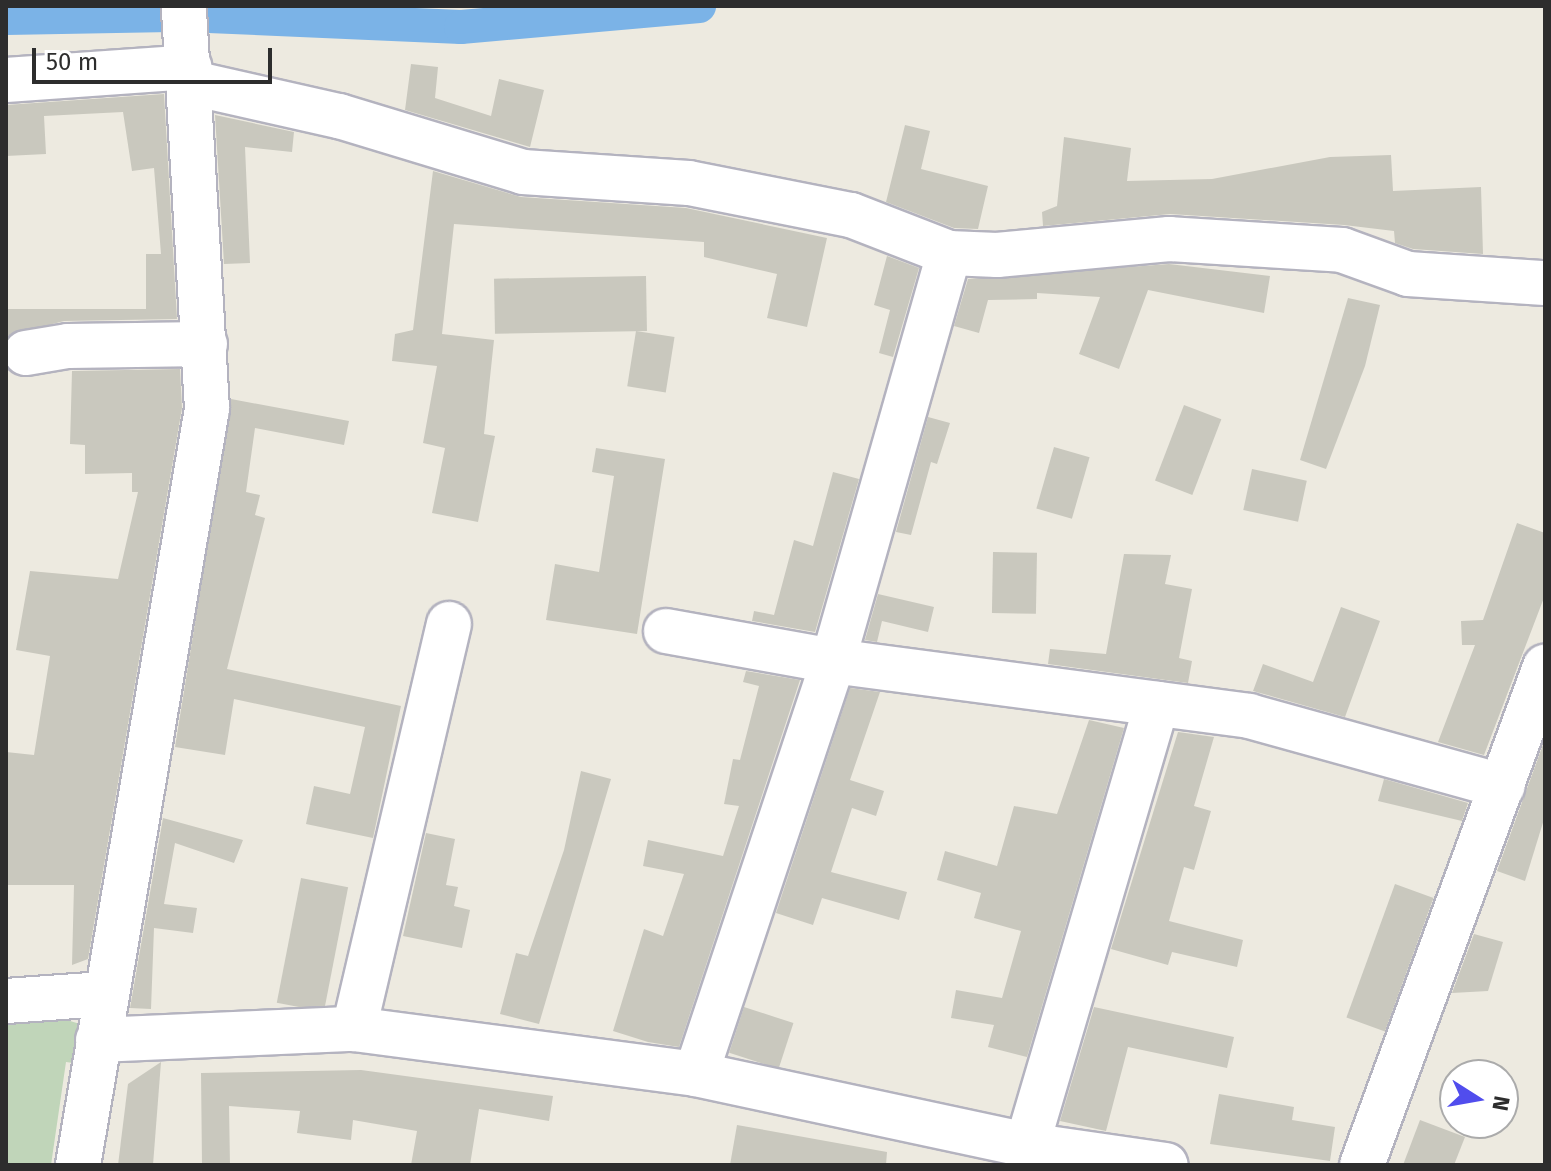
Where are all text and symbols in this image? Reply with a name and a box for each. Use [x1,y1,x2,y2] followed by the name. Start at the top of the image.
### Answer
[36,32,276,82] scale bar
[46,48,98,76] text: 50 m
[1439,1059,1519,1139] north arrow
[1486,1094,1516,1113] text: N

